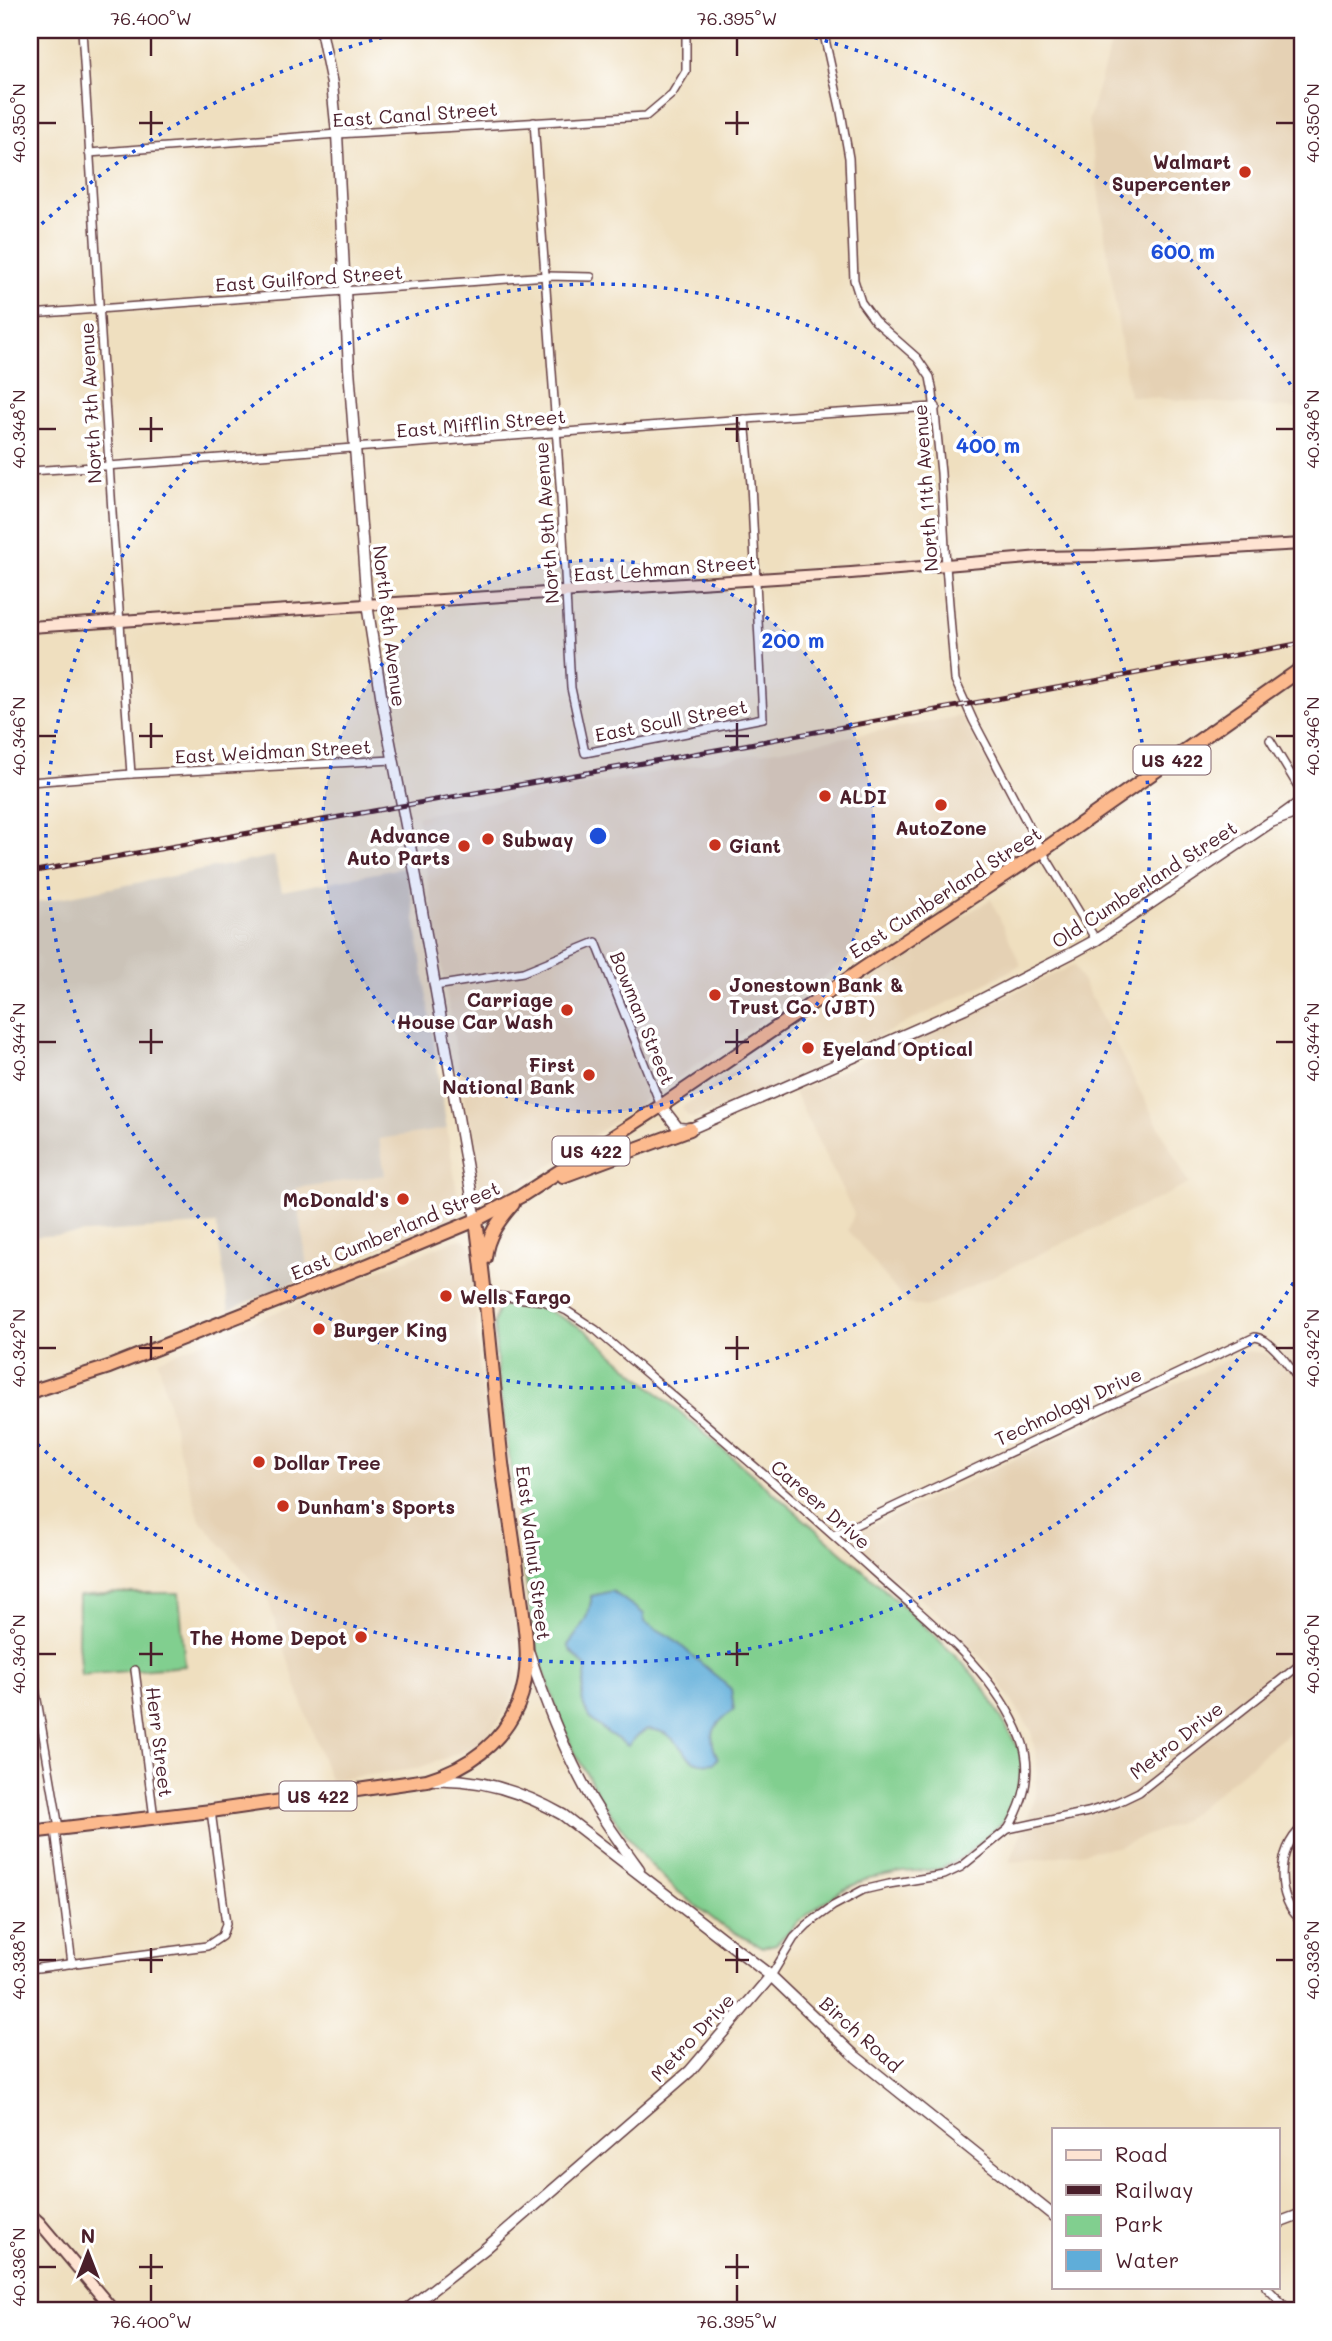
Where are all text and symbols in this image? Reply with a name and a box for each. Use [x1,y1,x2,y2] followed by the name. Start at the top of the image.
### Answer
[110,6,192,30] text: 76.400°W
[697,6,777,30] text: 76.395°W
[6,83,30,163] text: 40.350°N
[1300,83,1324,163] text: 40.350°N
[332,96,498,132] street label: East Canal Street
[1112,149,1231,196] place label: Walmart Supercenter
[1237,164,1253,180] marker: Walmart Supercenter
[1151,237,1215,264] text: 600 m
[214,259,404,297] street label: East Guilford Street
[73,322,107,484] street label: North 7th Avenue
[6,389,30,469] text: 40.348°N
[1300,389,1324,469] text: 40.348°N
[395,403,567,443] street label: East Mifflin Street
[907,403,943,573] street label: North 11th Avenue
[956,431,1020,458] text: 400 m
[528,441,564,605] street label: North 9th Avenue
[368,544,412,708] street label: North 8th Avenue
[573,549,757,587] street label: East Lehman Street
[762,626,824,653] text: 200 m
[593,693,749,747] street label: East Scull Street
[6,696,30,776] text: 40.346°N
[1300,696,1324,776] text: 40.346°N
[174,733,372,769] street label: East Weidman Street
[1134,746,1210,774] road number: US 422
[839,784,887,809] place label: ALDI
[817,788,833,804] marker: ALDI
[933,797,949,813] marker: AutoZone
[895,815,987,840] place label: AutoZone
[1047,815,1241,953] street label: Old Cumberland Street
[844,820,1046,964] street label: East Cumberland Street
[347,823,450,870] place label: Advance Auto Parts
[586,824,610,848] centre of rings
[502,827,573,852] place label: Subway
[480,831,496,847] marker: Subway
[729,833,781,858] place label: Giant
[707,837,723,853] marker: Giant
[456,838,472,854] marker: Advance Auto Parts
[605,948,681,1088] street label: Bowman Street
[729,972,904,1019] place label: Jonestown Bank & Trust Co. (JBT)
[397,987,553,1034] place label: Carriage House Car Wash
[707,987,723,1003] marker: Jonestown Bank & Trust Co. (JBT)
[559,1002,575,1018] marker: Carriage House Car Wash
[6,1003,30,1081] text: 40.344°N
[1300,1003,1324,1081] text: 40.344°N
[822,1036,973,1061] place label: Eyeland Optical
[800,1040,816,1056] marker: Eyeland Optical
[442,1052,575,1099] place label: First National Bank
[581,1067,597,1083] marker: First National Bank
[552,1136,630,1166] road number: US 422
[287,1175,503,1285] street label: East Cumberland Street
[283,1187,389,1212] place label: McDonald's
[395,1191,411,1207] marker: McDonald's
[460,1284,571,1309] place label: Wells Fargo
[438,1288,454,1304] marker: Wells Fargo
[6,1309,30,1387] text: 40.342°N
[1300,1309,1324,1387] text: 40.342°N
[333,1317,447,1342] place label: Burger King
[311,1321,327,1337] marker: Burger King
[991,1361,1145,1451] street label: Technology Drive
[273,1450,381,1475] place label: Dollar Tree
[251,1454,267,1470] marker: Dollar Tree
[766,1454,876,1554] street label: Career Drive
[511,1464,557,1642] street label: East Walnut Street
[297,1494,455,1519] place label: Dunham's Sports
[275,1498,291,1514] marker: Dunham's Sports
[6,1614,30,1694] text: 40.340°N
[1300,1614,1324,1694] text: 40.340°N
[190,1625,347,1650] place label: The Home Depot
[353,1629,369,1645] marker: The Home Depot
[141,1685,179,1799] street label: Herr Street
[1124,1696,1228,1784] street label: Metro Drive
[280,1781,356,1810] road number: US 422
[6,1920,30,2000] text: 40.338°N
[1300,1920,1324,2000] text: 40.338°N
[645,1987,739,2087] street label: Metro Drive
[815,1990,907,2078] street label: Birch Road
[1052,2128,1280,2288] legend
[1115,2140,1167,2167] text: Road
[1115,2176,1194,2203] text: Railway
[1115,2210,1163,2237] text: Park
[52,2218,122,2288] north arrow
[81,2223,95,2248] text: N
[6,2227,30,2307] text: 40.336°N
[1115,2246,1179,2273] text: Water
[110,2309,192,2333] text: 76.400°W
[697,2309,777,2333] text: 76.395°W

